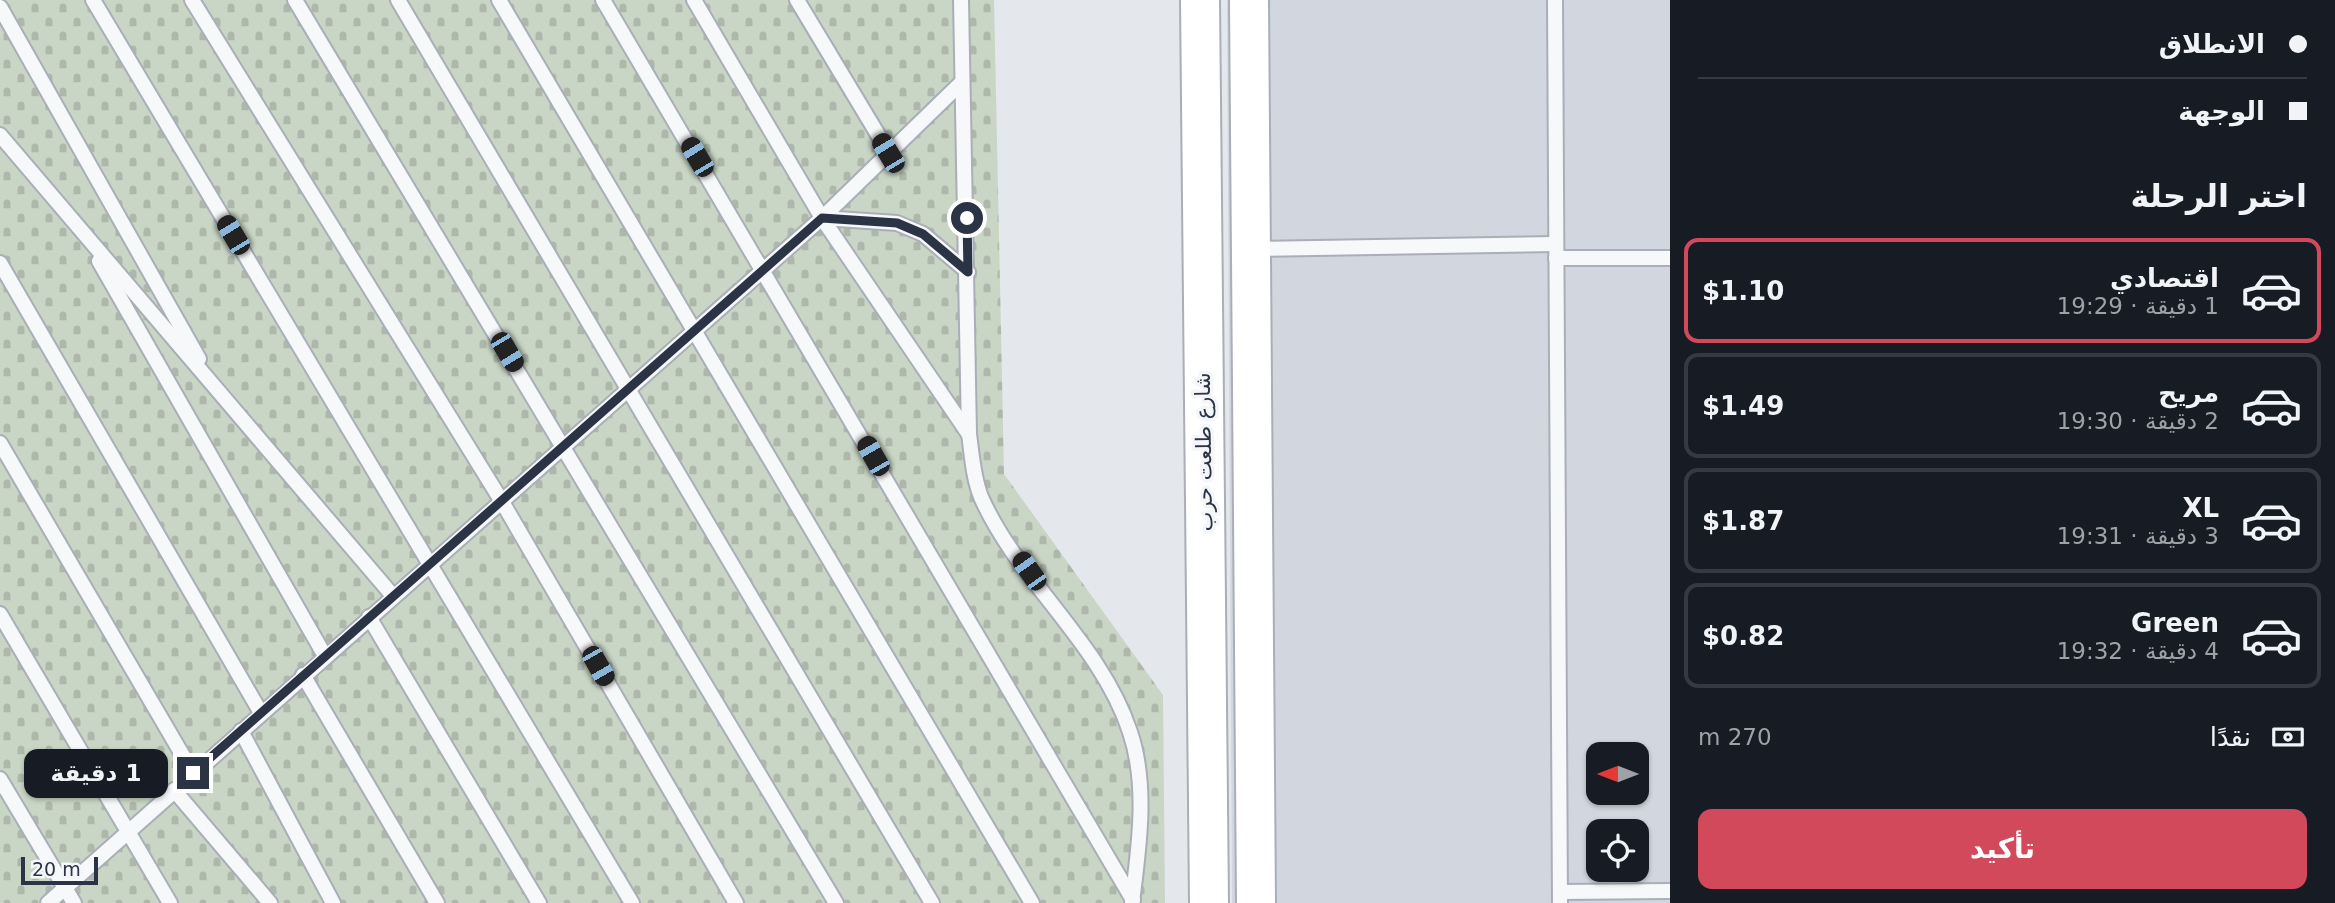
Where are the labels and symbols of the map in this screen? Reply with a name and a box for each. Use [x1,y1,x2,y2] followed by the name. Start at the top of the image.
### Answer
[869,130,908,176] car
[678,134,717,180] car
[951,202,983,234] route start
[214,212,253,258] car
[488,329,527,375] car
[1191,372,1217,532] street label: شارع طلعت حرب
[854,433,893,479] car
[1009,548,1050,594] car
[579,643,618,689] car
[1586,742,1648,805] north arrow
[25,748,168,798] callout: 1 دقيقة
[177,757,209,789] route end
[21,854,98,886] scale bar

